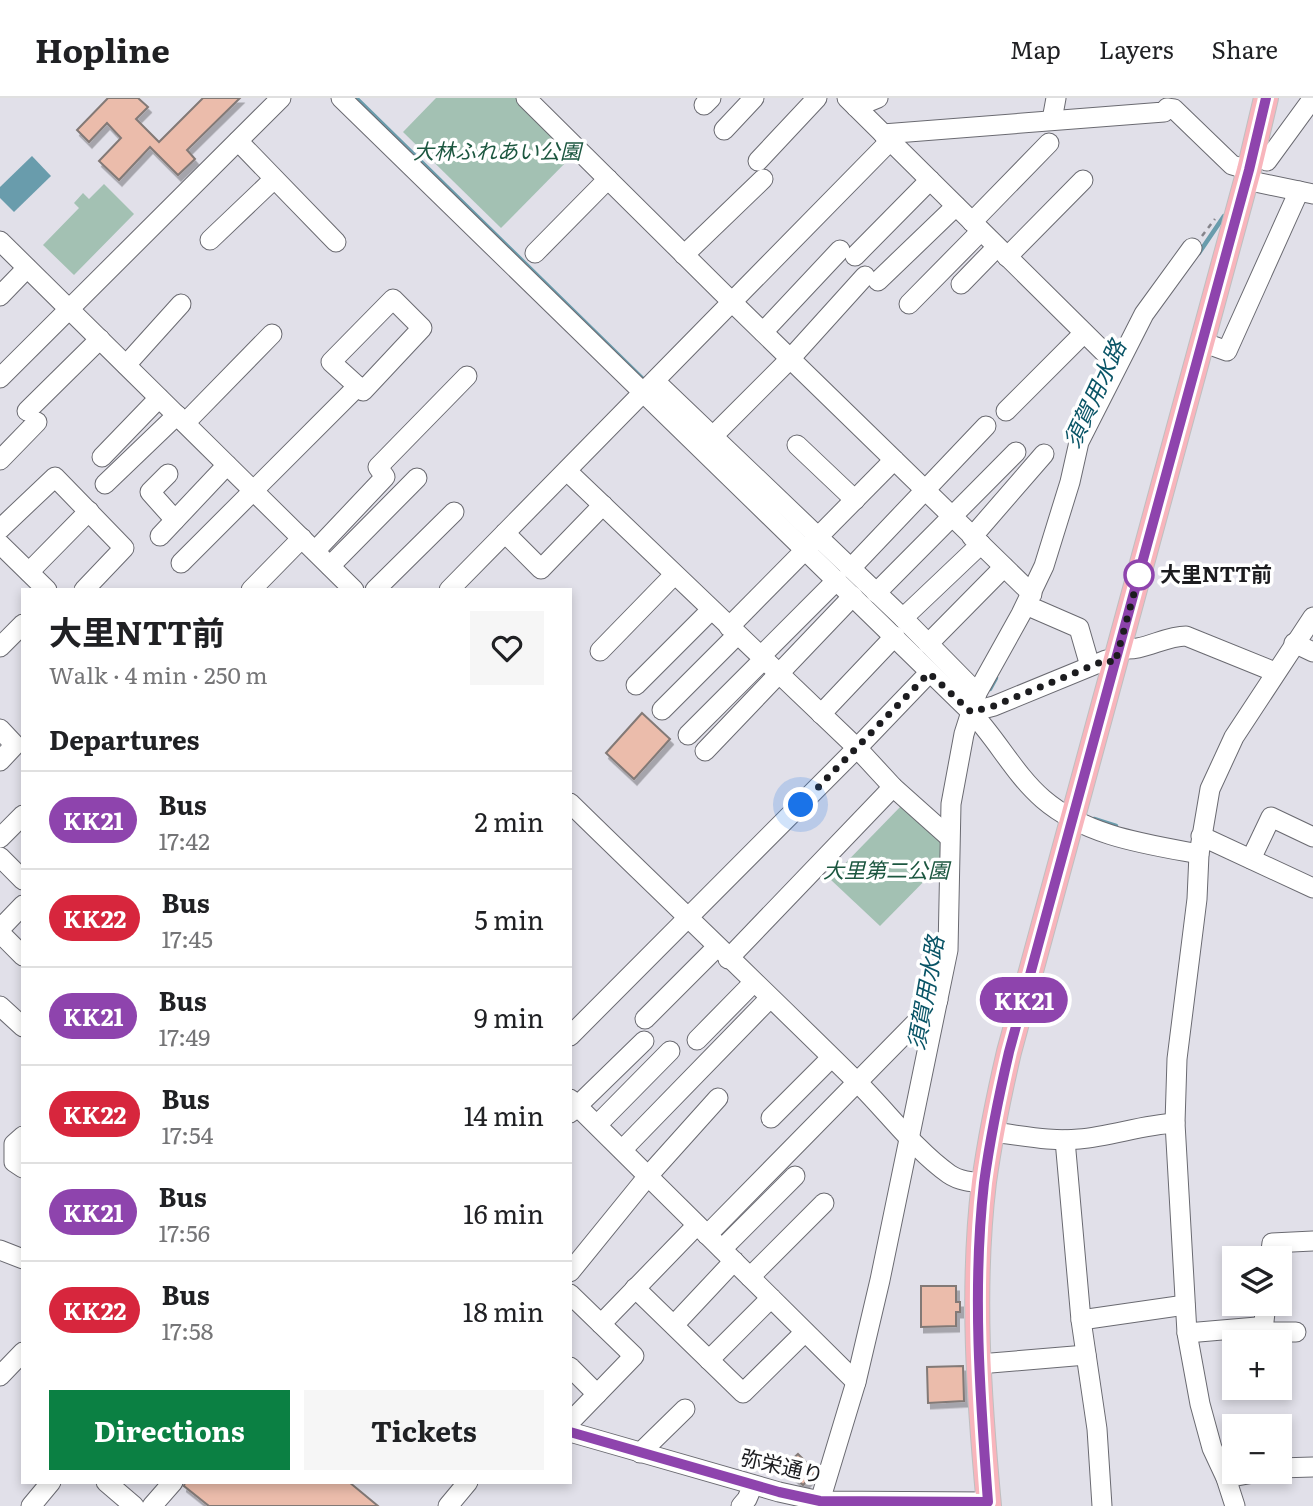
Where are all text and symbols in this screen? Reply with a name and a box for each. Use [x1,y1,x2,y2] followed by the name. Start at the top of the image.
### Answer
[35,24,170,73] text: Hopline
[1010,31,1061,66] text: Map
[1099,31,1173,66] text: Layers
[1211,31,1278,66] text: Share
[413,134,584,165] park label: 大林ふれあい公園
[1053,332,1134,452] water label: 須賀用水路
[1160,557,1272,588] place label: 大里NTT前
[1124,560,1154,590] marker: 大里NTT前
[49,606,225,655] text: 大里NTT前
[470,611,544,685] button: heart
[49,657,268,691] text: Walk · 4 min · 250 m
[49,719,200,758] text: Departures
[158,784,207,823] text: Bus
[783,787,818,822] your location
[475,801,544,840] text: 2 min
[63,802,123,837] text: KK21
[158,823,210,857] text: 17:42
[823,853,952,884] park label: 大里第二公園
[161,882,210,921] text: Bus
[475,899,544,938] text: 5 min
[63,900,126,935] text: KK22
[161,921,213,955] text: 17:45
[897,931,951,1052] water label: 須賀用水路
[975,977,1073,1023] line badge: KK21
[158,980,207,1019] text: Bus
[994,982,1054,1017] text: KK21
[474,997,544,1036] text: 9 min
[63,998,123,1033] text: KK21
[158,1019,210,1053] text: 17:49
[161,1078,210,1117] text: Bus
[464,1095,544,1134] text: 14 min
[63,1096,126,1131] text: KK22
[161,1117,213,1151] text: 17:54
[158,1176,207,1215] text: Bus
[463,1193,544,1232] text: 16 min
[63,1194,123,1229] text: KK21
[158,1215,210,1249] text: 17:56
[1222,1246,1292,1484] map controls
[1222,1246,1292,1316] button: layers
[161,1274,210,1313] text: Bus
[463,1291,544,1330] text: 18 min
[63,1292,126,1327] text: KK22
[161,1313,213,1347] text: 17:58
[1222,1330,1292,1400] button: +
[49,1390,290,1470] button: Directions
[304,1390,544,1470] button: Tickets
[1222,1414,1292,1484] button: −
[738,1440,827,1489] street label: 弥栄通り

